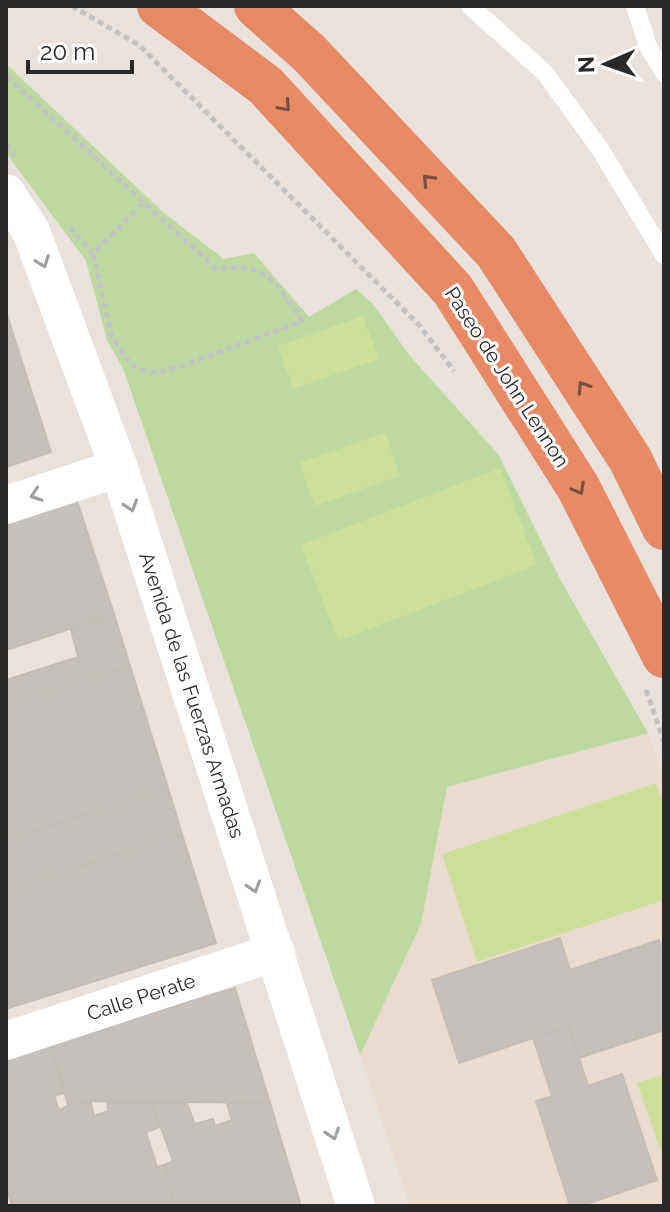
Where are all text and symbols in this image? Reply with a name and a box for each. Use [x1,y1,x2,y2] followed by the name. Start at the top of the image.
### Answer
[28,24,132,74] scale bar
[566,24,646,104] north arrow
[40,37,95,66] text: 20 m
[573,56,599,74] text: N
[276,97,290,112] one-way arrow
[423,175,438,189] one-way arrow
[33,254,50,268] one-way arrow
[440,282,574,472] street label: Paseo de John Lennon
[578,382,593,396] one-way arrow
[569,481,584,495] one-way arrow
[30,486,44,502] one-way arrow
[122,498,138,512] one-way arrow
[134,549,250,841] street label: Avenida de las Fuerzas Armadas
[245,879,261,893] one-way arrow
[84,968,198,1026] street label: Calle Perate
[324,1127,340,1141] one-way arrow

